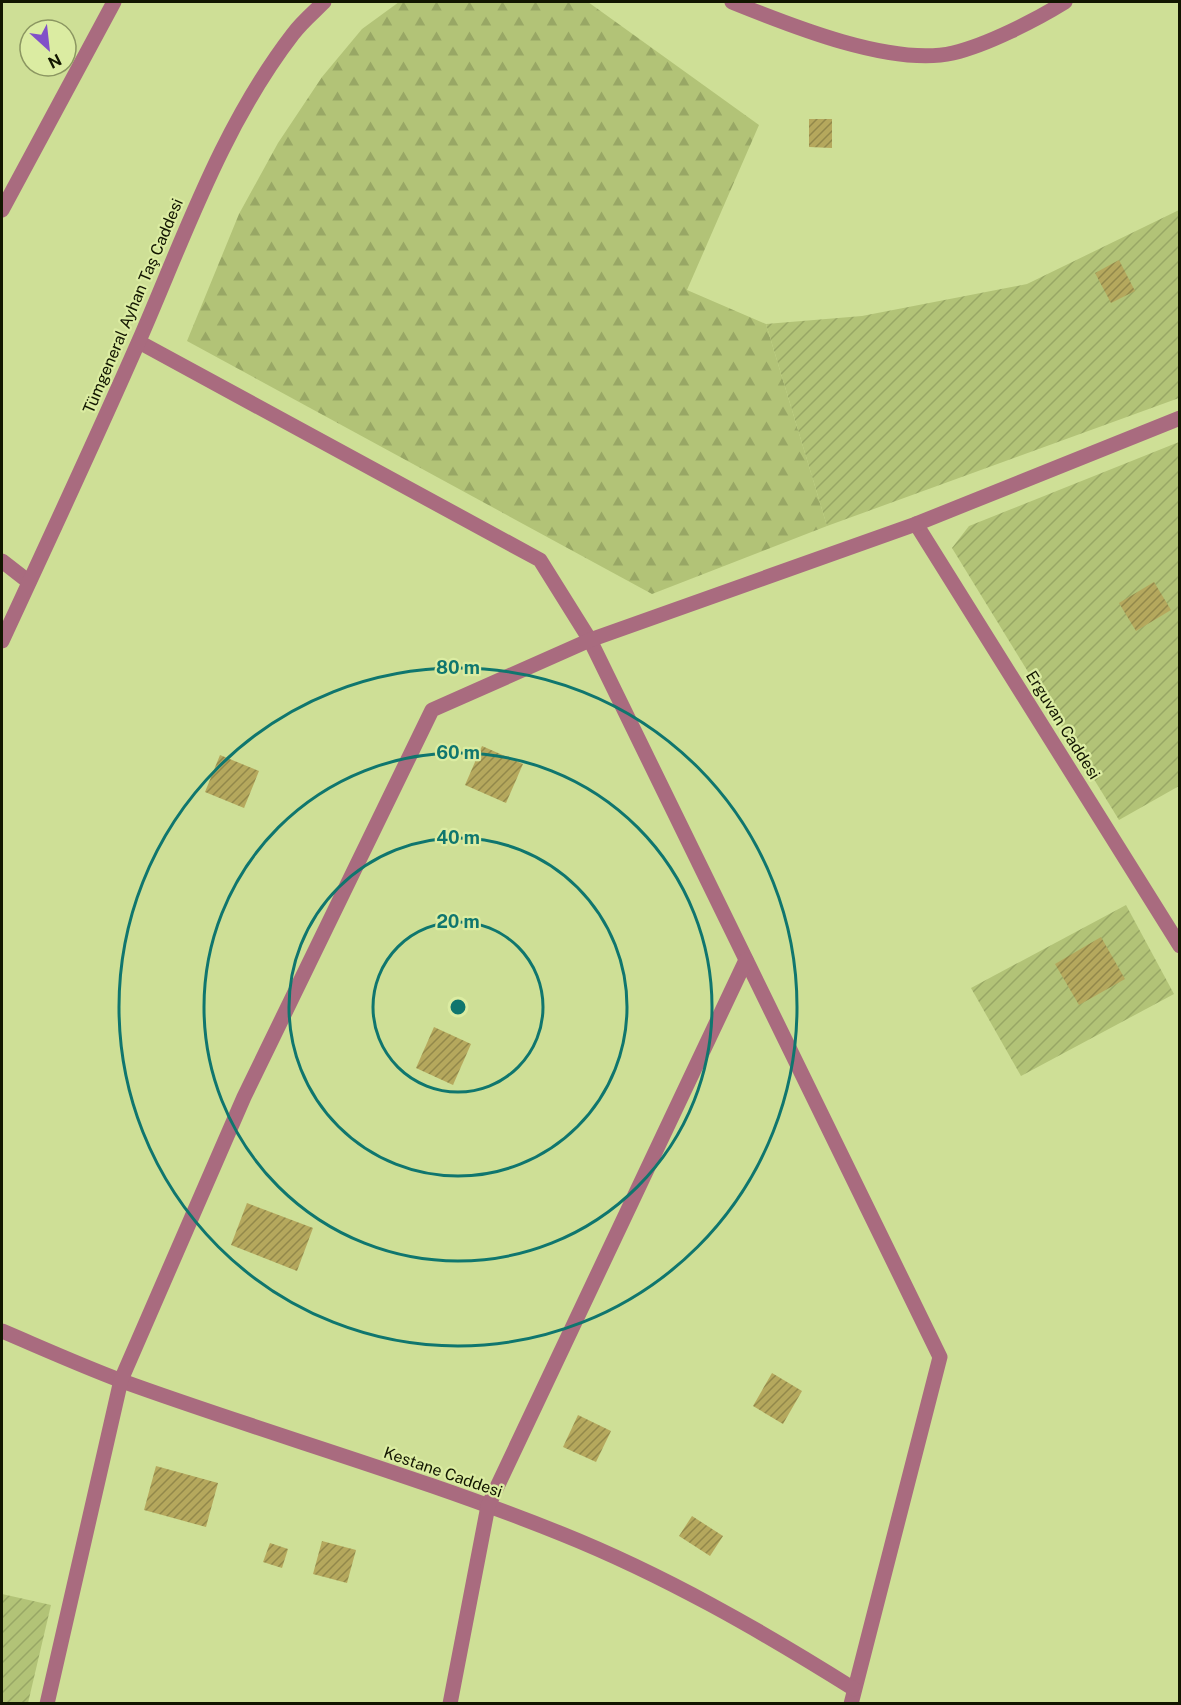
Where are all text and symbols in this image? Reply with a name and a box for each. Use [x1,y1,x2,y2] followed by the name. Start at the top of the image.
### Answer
[18,18,78,78] north arrow
[45,50,64,72] text: N
[79,196,187,416] street label: Tümgeneral Ayhan Taş Caddesi
[436,657,480,678] text: 80 m
[1022,667,1104,783] street label: Erguvan Caddesi
[436,742,480,763] text: 60 m
[436,827,480,848] text: 40 m
[436,911,480,932] text: 20 m
[448,997,468,1017] centre of rings
[381,1443,505,1501] street label: Kestane Caddesi

